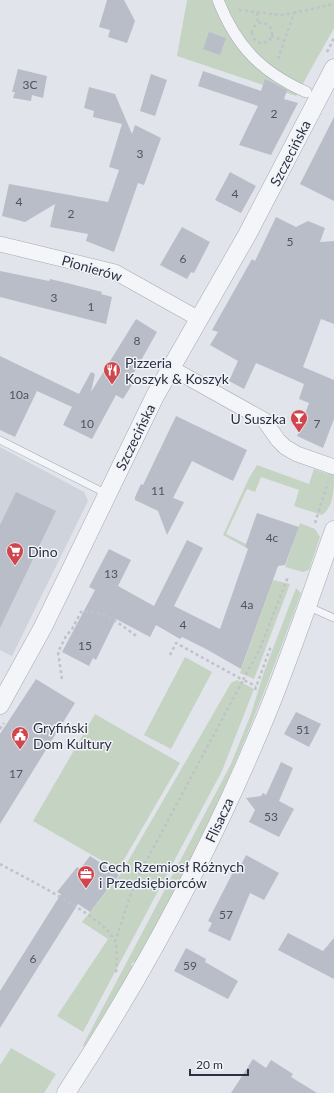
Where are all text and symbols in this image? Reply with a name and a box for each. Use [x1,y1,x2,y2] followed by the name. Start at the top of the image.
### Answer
[23,77,37,92] house number: 3C
[271,106,278,121] house number: 2
[266,117,314,189] street label: Szczecińska
[137,146,144,161] house number: 3
[232,186,239,201] house number: 4
[16,194,23,209] house number: 4
[68,206,75,221] house number: 2
[287,234,294,249] house number: 5
[60,251,124,285] street label: Pionierów
[180,251,187,266] house number: 6
[51,290,58,305] house number: 3
[88,299,95,314] house number: 1
[134,333,141,348] house number: 8
[125,354,230,387] place label: Pizzeria Koszyk & Koszyk
[102,360,122,385] restaurant icon: Pizzeria Koszyk & Koszyk
[9,387,29,402] house number: 10a
[112,401,158,473] street label: Szczecińska
[289,408,309,433] bar icon: U Suszka
[230,410,286,427] place label: U Suszka
[80,416,94,431] house number: 10
[314,416,321,431] house number: 7
[151,483,165,498] house number: 11
[266,530,279,545] house number: 4c
[5,541,25,566] supermarket icon: Dino
[28,543,58,560] place label: Dino
[104,566,118,581] house number: 13
[241,597,253,612] house number: 4a
[180,617,187,632] house number: 4
[78,638,92,653] house number: 15
[33,719,113,752] place label: Gryfiński Dom Kultury
[296,722,310,737] house number: 51
[10,725,30,750] public building icon: Gryfiński Dom Kultury
[9,766,23,781] house number: 17
[201,795,237,845] street label: Flisacza
[264,809,278,824] house number: 53
[99,858,244,891] place label: Cech Rzemiosł Różnych i Przedsiębiorców
[76,864,96,889] office icon: Cech Rzemiosł Różnych i Przedsiębiorców
[219,907,233,922] house number: 57
[30,951,37,966] house number: 6
[183,958,197,973] house number: 59
[190,1051,248,1077] scale bar
[196,1057,223,1072] text: 20 m

